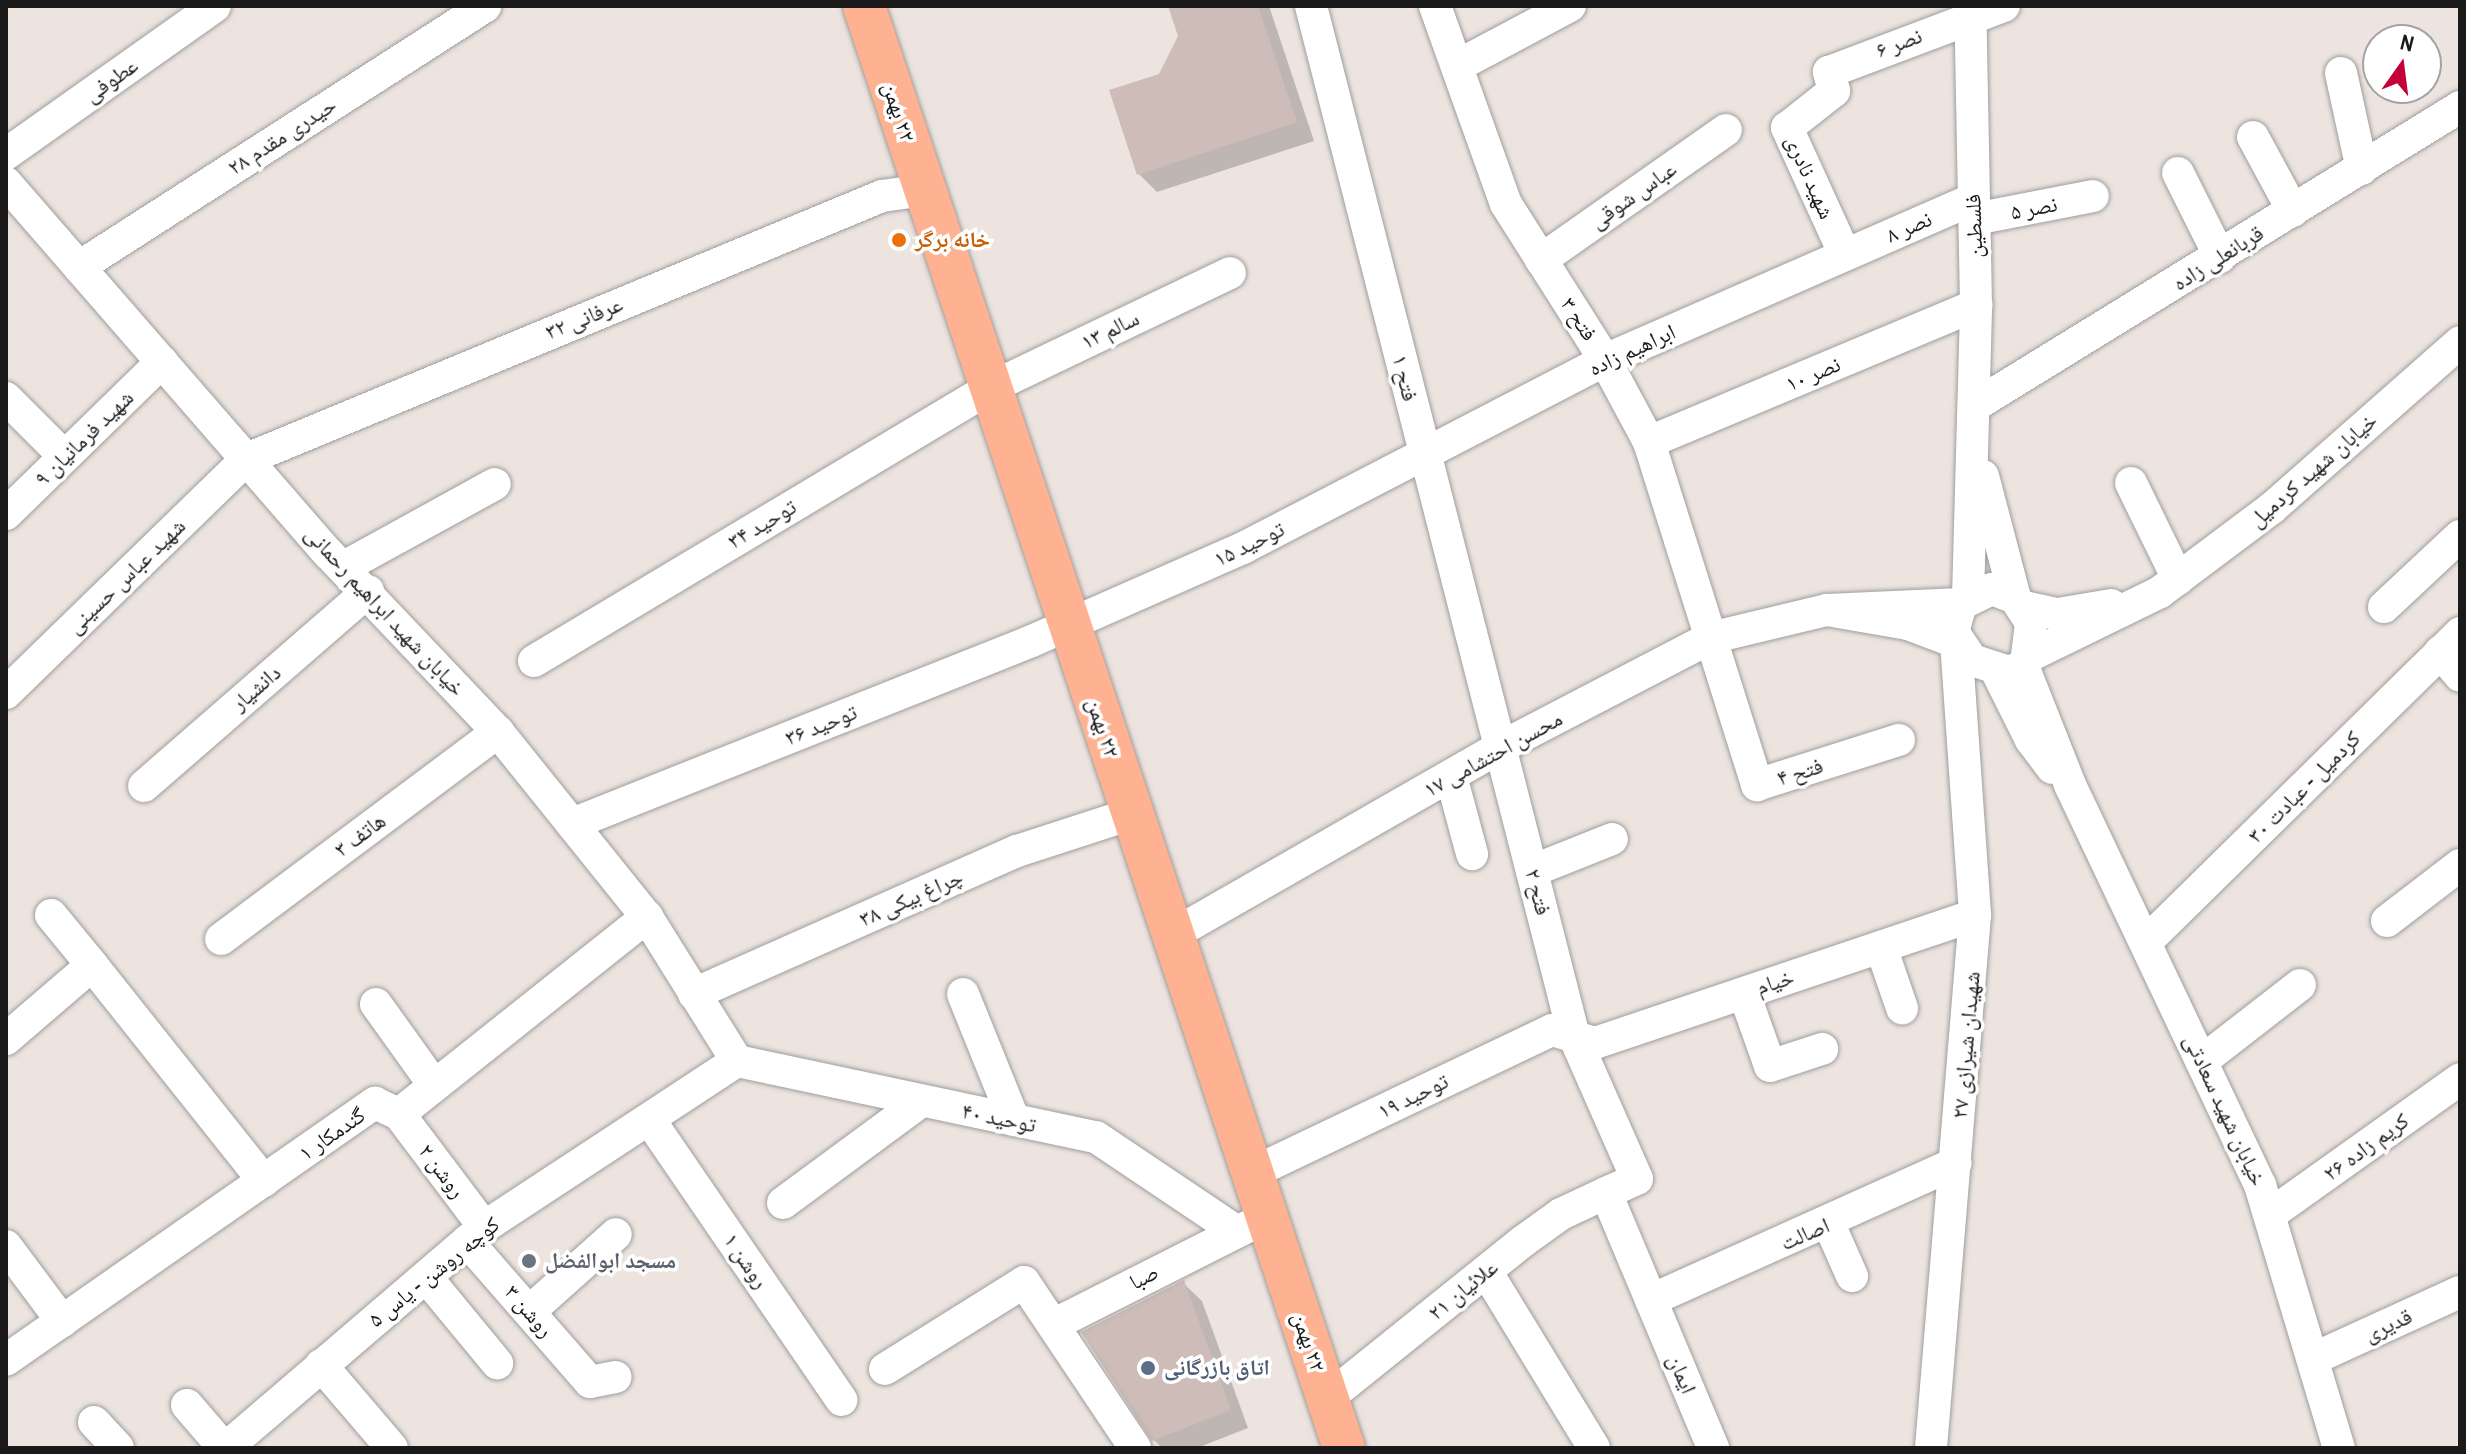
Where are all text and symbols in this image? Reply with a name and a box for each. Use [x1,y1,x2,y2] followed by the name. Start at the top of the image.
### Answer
[1872,22,1926,64] street label: نصر ۶
[2362,24,2442,104] north arrow
[2397,27,2417,59] text: N
[79,52,143,108] street label: عطوفی
[877,79,921,145] street label: ٢٢ بهمن
[223,91,341,181] street label: حیدری مقدم ۲۸
[1780,131,1840,223] street label: شهید نادری
[1585,156,1681,234] street label: عباس شوقی
[2008,191,2060,225] street label: نصر ۵
[1960,194,1988,258] street label: فلسطین
[1882,205,1936,249] street label: نصر ۸
[2168,220,2268,296] street label: قربانعلی زاده
[915,227,990,253] place label: خانه برگر
[890,231,908,249] marker: خانه برگر
[542,291,626,345] street label: عرفانی ۳۲
[1555,292,1603,346] street label: فتح ۳
[1077,305,1143,355] street label: سالم ۱۳
[1584,318,1680,382] street label: ابراهیم زاده
[1782,351,1844,397] street label: نصر ۱۰
[1387,352,1423,404] street label: فتح ۱
[29,384,139,492] street label: شهید فرمانیان ۹
[2243,407,2383,533] street label: خیابان شهید کردمیل
[723,493,801,555] street label: توحید ۳۴
[61,513,191,639] street label: شهید عباس حسینی
[1210,516,1288,572] street label: توحید ۱۵
[299,521,471,701] street label: خیابان شهید ابراهیم رحمانی
[226,659,286,717] street label: دانشیار
[1081,695,1125,761] street label: ٢٢ بهمن
[781,699,861,751] street label: توحید ۳۶
[1419,705,1567,803] street label: محسن احتشامی ۱۷
[2242,725,2366,849] street label: کردمیل - عبادت ۳۰
[1774,752,1826,792] street label: فتح ۴
[329,807,391,863] street label: هاتف ۳
[855,863,967,933] street label: چراغ بیکی ۳۸
[1519,866,1557,918] street label: فتح ۲
[1753,964,1797,1000] street label: خیام
[1946,970,1986,1120] street label: شهیدان شیرازی ۲۷
[2178,1030,2272,1190] street label: خیابان شهید سعادتی
[1374,1068,1452,1124] street label: توحید ۱۹
[960,1098,1038,1138] street label: توحید ۴۰
[294,1102,370,1166] street label: گندمکار ۱
[2318,1107,2414,1187] street label: کریم زاده ۲۶
[413,1139,471,1203] street label: روشن ۲
[363,1211,505,1333] street label: کوچه روشن - یاس ۵
[1776,1212,1834,1256] street label: اصالت
[718,1228,774,1294] street label: روشن ۱
[545,1248,676,1274] place label: مسجد ابوالفضل
[520,1252,538,1270] marker: مسجد ابوالفضل
[1423,1254,1503,1326] street label: علائیان ۲۱
[1125,1258,1163,1296] street label: صبا
[499,1279,559,1343] street label: روشن ۳
[2360,1303,2416,1347] street label: قدیری
[1287,1309,1331,1375] street label: ٢٢ بهمن
[1662,1350,1702,1398] street label: ایمان
[1164,1355,1270,1381] place label: اتاق بازرگانی
[1139,1359,1157,1377] marker: اتاق بازرگانی

